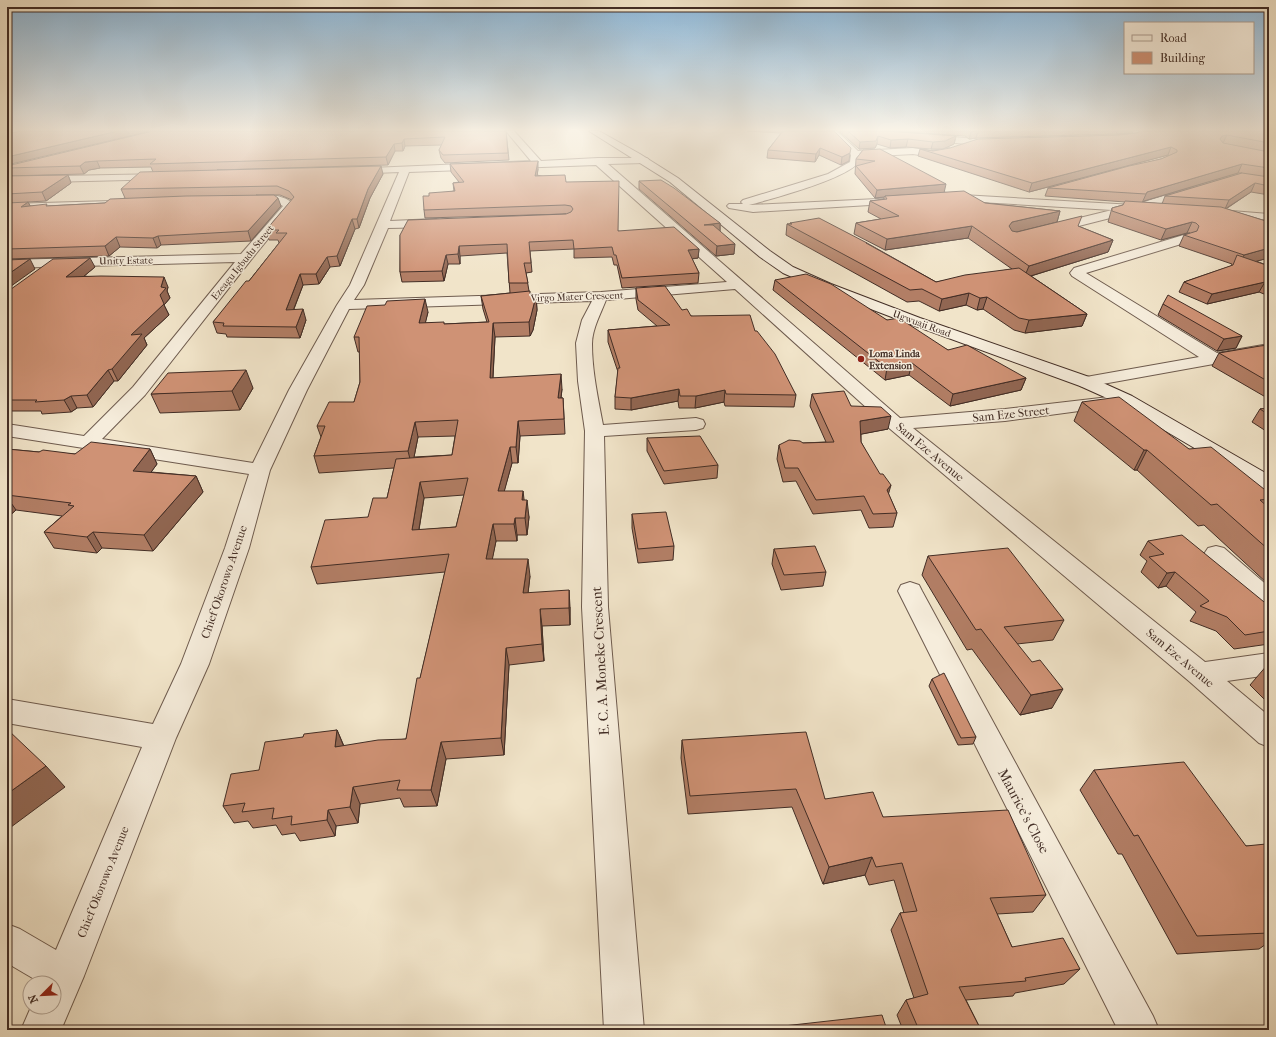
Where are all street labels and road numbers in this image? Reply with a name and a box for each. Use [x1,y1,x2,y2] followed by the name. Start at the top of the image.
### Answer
[209,222,277,303] street label: Ezeagu Igbudu Street
[99,255,153,267] street label: Unity Estate
[529,289,624,305] street label: Virgo Mater Crescent
[891,308,953,340] street label: Ugwuaji Road
[972,403,1051,425] street label: Sam Eze Street
[893,420,967,484] street label: Sam Eze Avenue
[198,523,250,641] street label: Chief Okorowo Avenue
[588,586,613,736] street label: E. C. A. Moneke Crescent
[1143,626,1217,690] street label: Sam Eze Avenue
[994,766,1053,857] street label: Maurice's Close
[74,824,132,940] street label: Chief Okorowo Avenue

